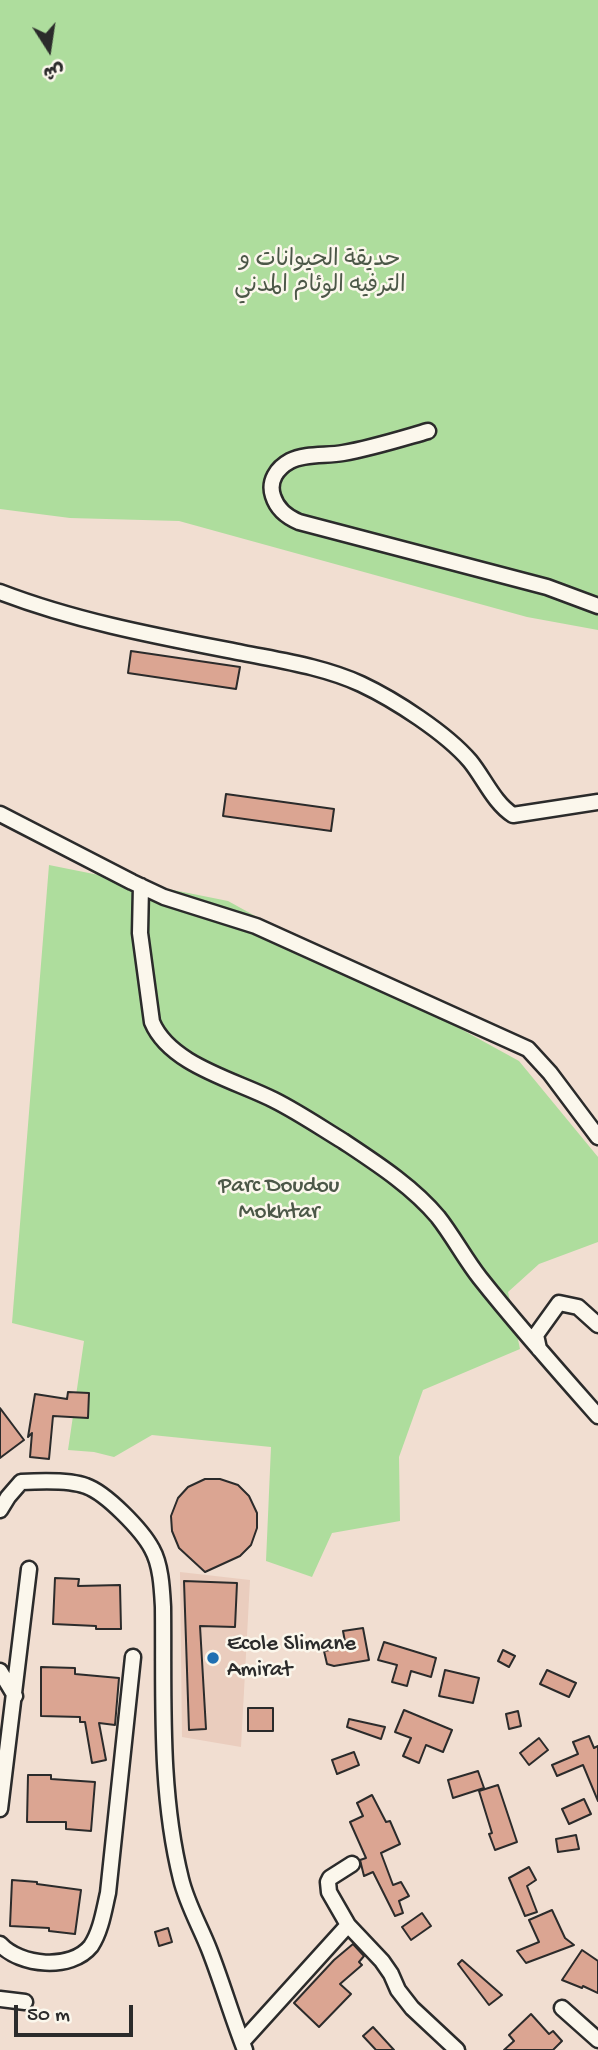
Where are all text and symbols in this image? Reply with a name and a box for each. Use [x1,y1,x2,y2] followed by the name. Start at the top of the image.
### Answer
[14,14,84,84] north arrow
[41,57,66,83] text: ش
[234,247,406,301] park label: حديقة الحيوانات و الترفيه الوئام المدني
[219,1173,339,1227] park label: Parc Doudou Mokhtar
[227,1631,356,1685] place label: Ecole Slimane Amirat
[205,1650,221,1666] marker: Ecole Slimane Amirat
[18,1990,136,2034] scale bar
[27,2004,70,2029] text: 50 m

